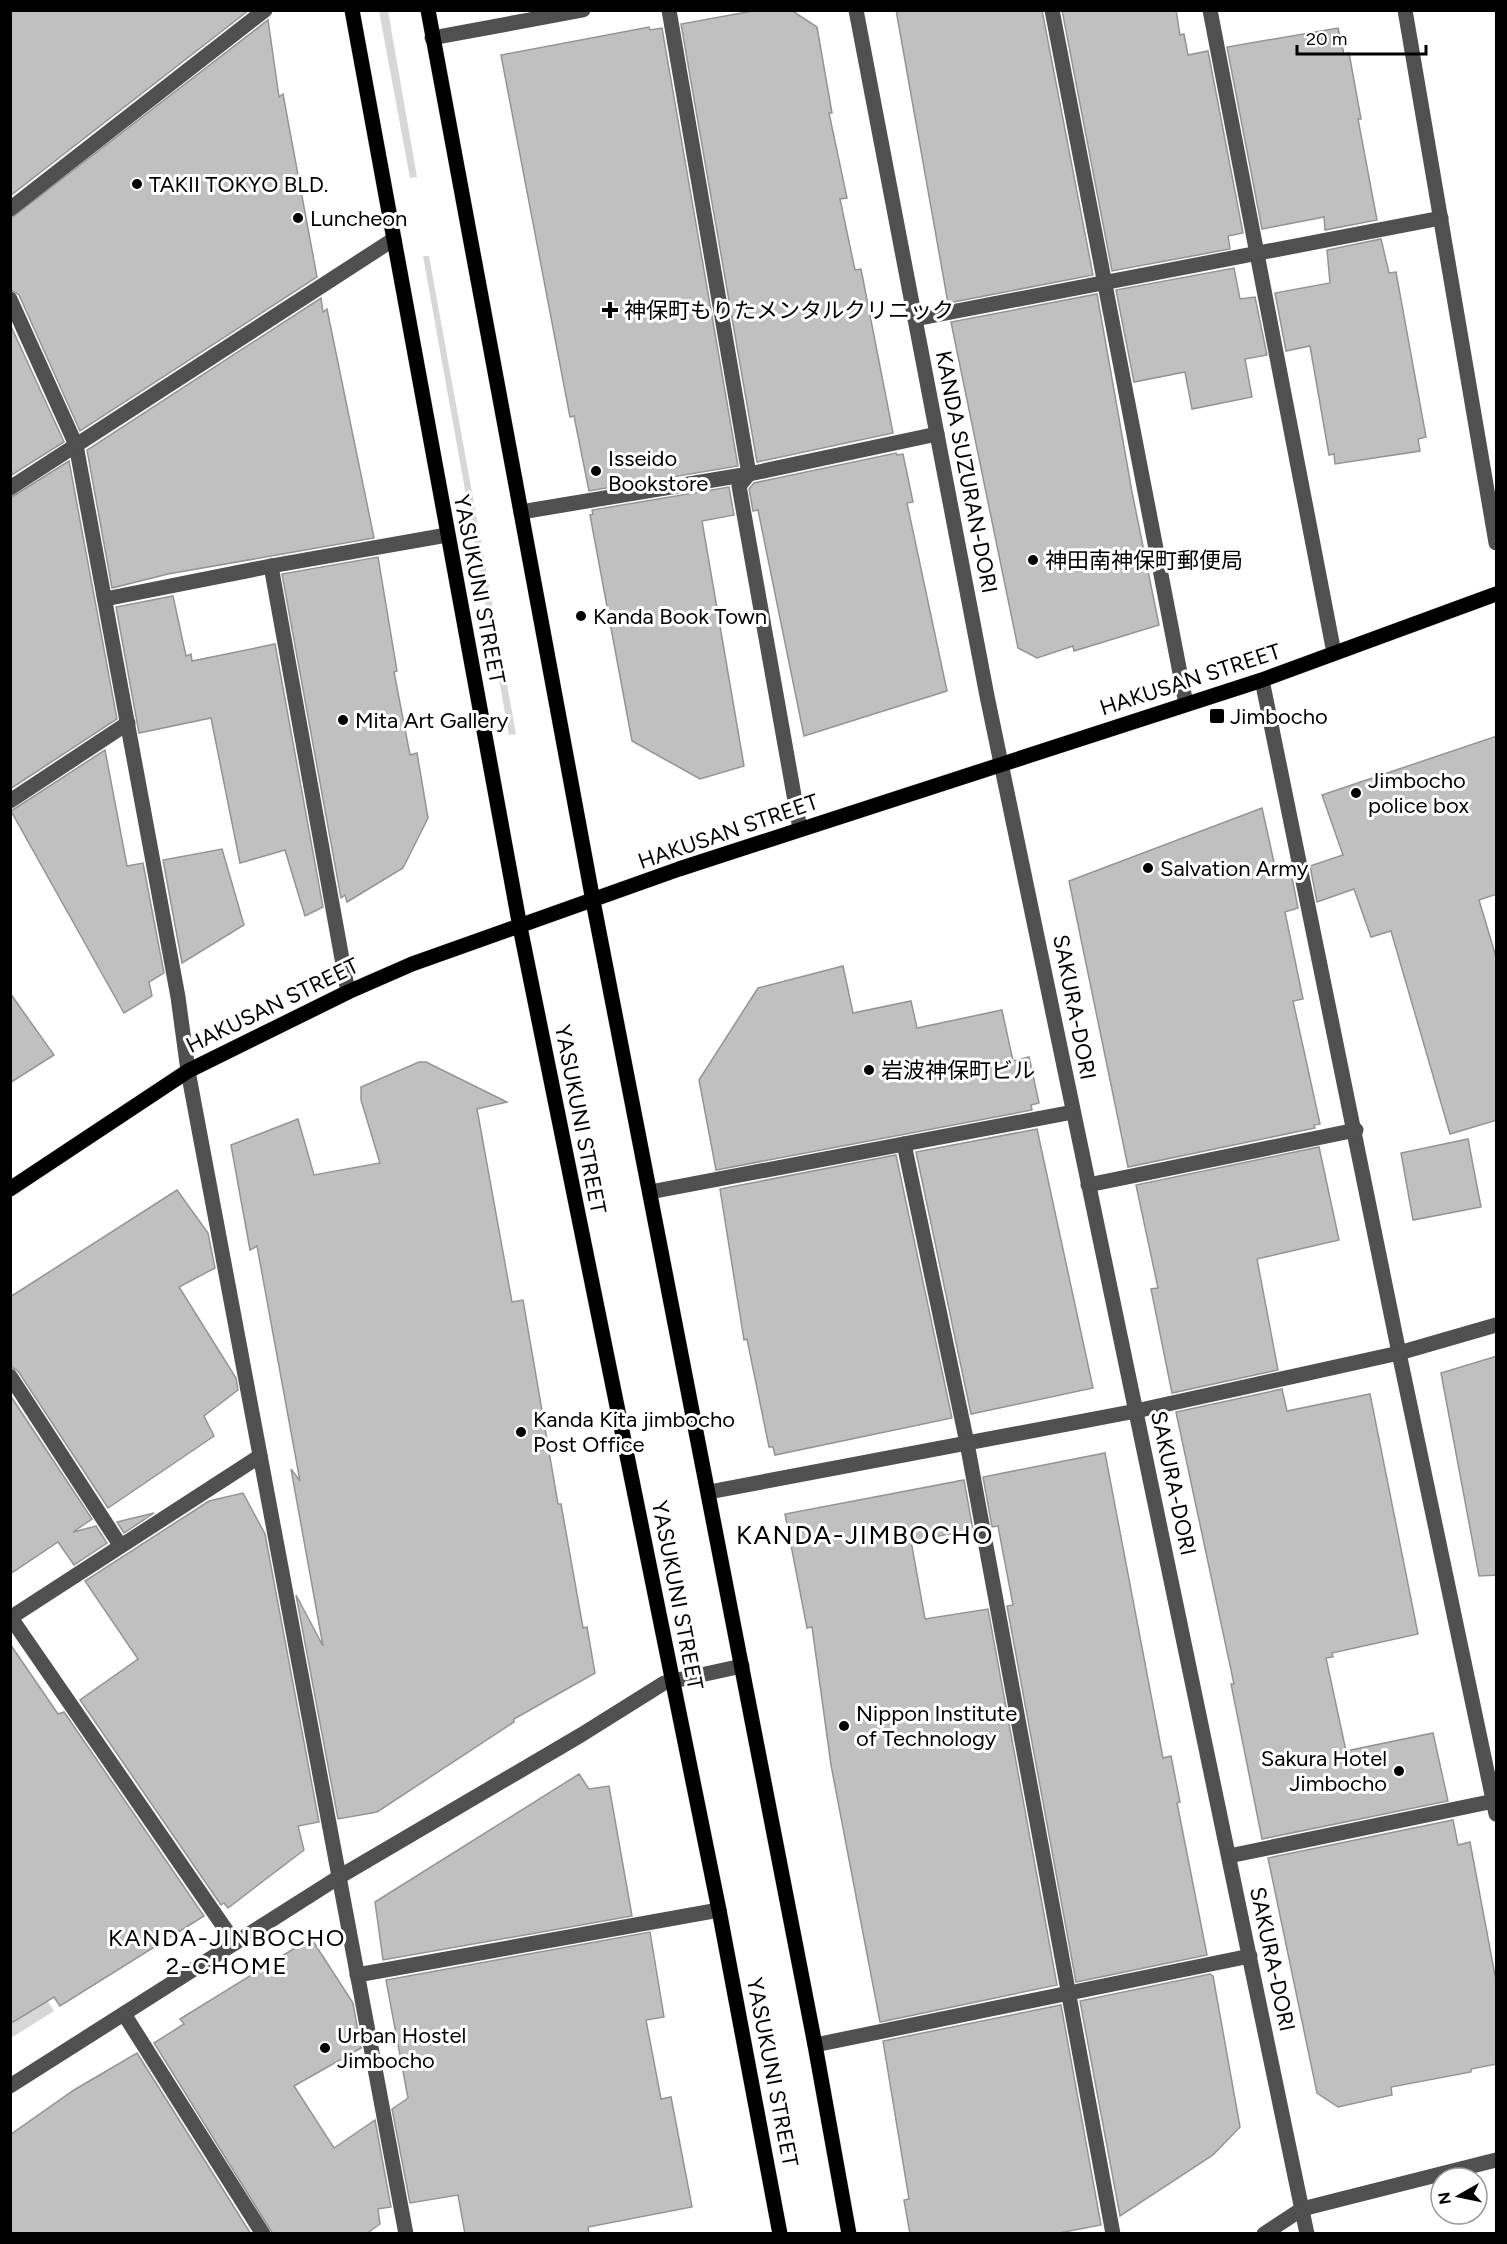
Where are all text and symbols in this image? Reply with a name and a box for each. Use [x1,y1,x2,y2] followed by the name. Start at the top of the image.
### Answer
[1297,18,1426,56] scale bar
[1306,28,1347,50] text: 20 m
[149,171,328,198] place label: TAKII TOKYO BLD.
[130,177,144,191] marker: TAKII TOKYO BLD.
[310,205,407,232] place label: Luncheon
[291,211,305,225] marker: Luncheon
[624,297,954,324] place label: 神保町もりたメンタルクリニック
[601,301,619,319] marker: 神保町もりたメンタルクリニック
[930,349,1003,596] street label: KANDA SUZURAN-DORI
[608,445,708,497] place label: Isseido Bookstore
[589,464,603,478] marker: Isseido Bookstore
[448,492,511,686] street label: YASUKUNI STREET
[1045,547,1243,574] place label: 神田南神保町郵便局
[1026,553,1040,567] marker: 神田南神保町郵便局
[593,603,767,630] place label: Kanda Book Town
[574,609,588,623] marker: Kanda Book Town
[1096,637,1284,721] street label: HAKUSAN STREET
[1230,703,1328,730] place label: Jimbocho
[355,707,509,734] place label: Mita Art Gallery
[1208,707,1226,725] marker: Jimbocho
[336,713,350,727] marker: Mita Art Gallery
[1368,767,1470,819] place label: Jimbocho police box
[1349,786,1363,800] marker: Jimbocho police box
[634,788,822,875] street label: HAKUSAN STREET
[1160,855,1309,882] place label: Salvation Army
[1141,861,1155,875] marker: Salvation Army
[1047,932,1102,1082] street label: SAKURA-DORI
[181,952,363,1059] street label: HAKUSAN STREET
[549,1022,612,1216] street label: YASUKUNI STREET
[881,1057,1035,1084] place label: 岩波神保町ビル
[862,1063,876,1077] marker: 岩波神保町ビル
[533,1406,735,1458] place label: Kanda Kita jimbocho Post Office
[1145,1408,1202,1558] street label: SAKURA-DORI
[514,1425,528,1439] marker: Kanda Kita jimbocho Post Office
[646,1498,709,1692] street label: YASUKUNI STREET
[736,1519,994,1551] district label: KANDA-JIMBOCHO
[856,1700,1017,1752] place label: Nippon Institute of Technology
[837,1719,851,1733] marker: Nippon Institute of Technology
[1261,1745,1387,1797] place label: Sakura Hotel Jimbocho
[1392,1764,1406,1778] marker: Sakura Hotel Jimbocho
[1244,1884,1301,2034] street label: SAKURA-DORI
[108,1923,346,1980] district label: KANDA-JINBOCHO 2-CHOME
[741,1975,804,2169] street label: YASUKUNI STREET
[337,2022,466,2074] place label: Urban Hostel Jimbocho
[318,2041,332,2055] marker: Urban Hostel Jimbocho
[1429,2166,1489,2226] north arrow
[1434,2191,1455,2206] text: N

